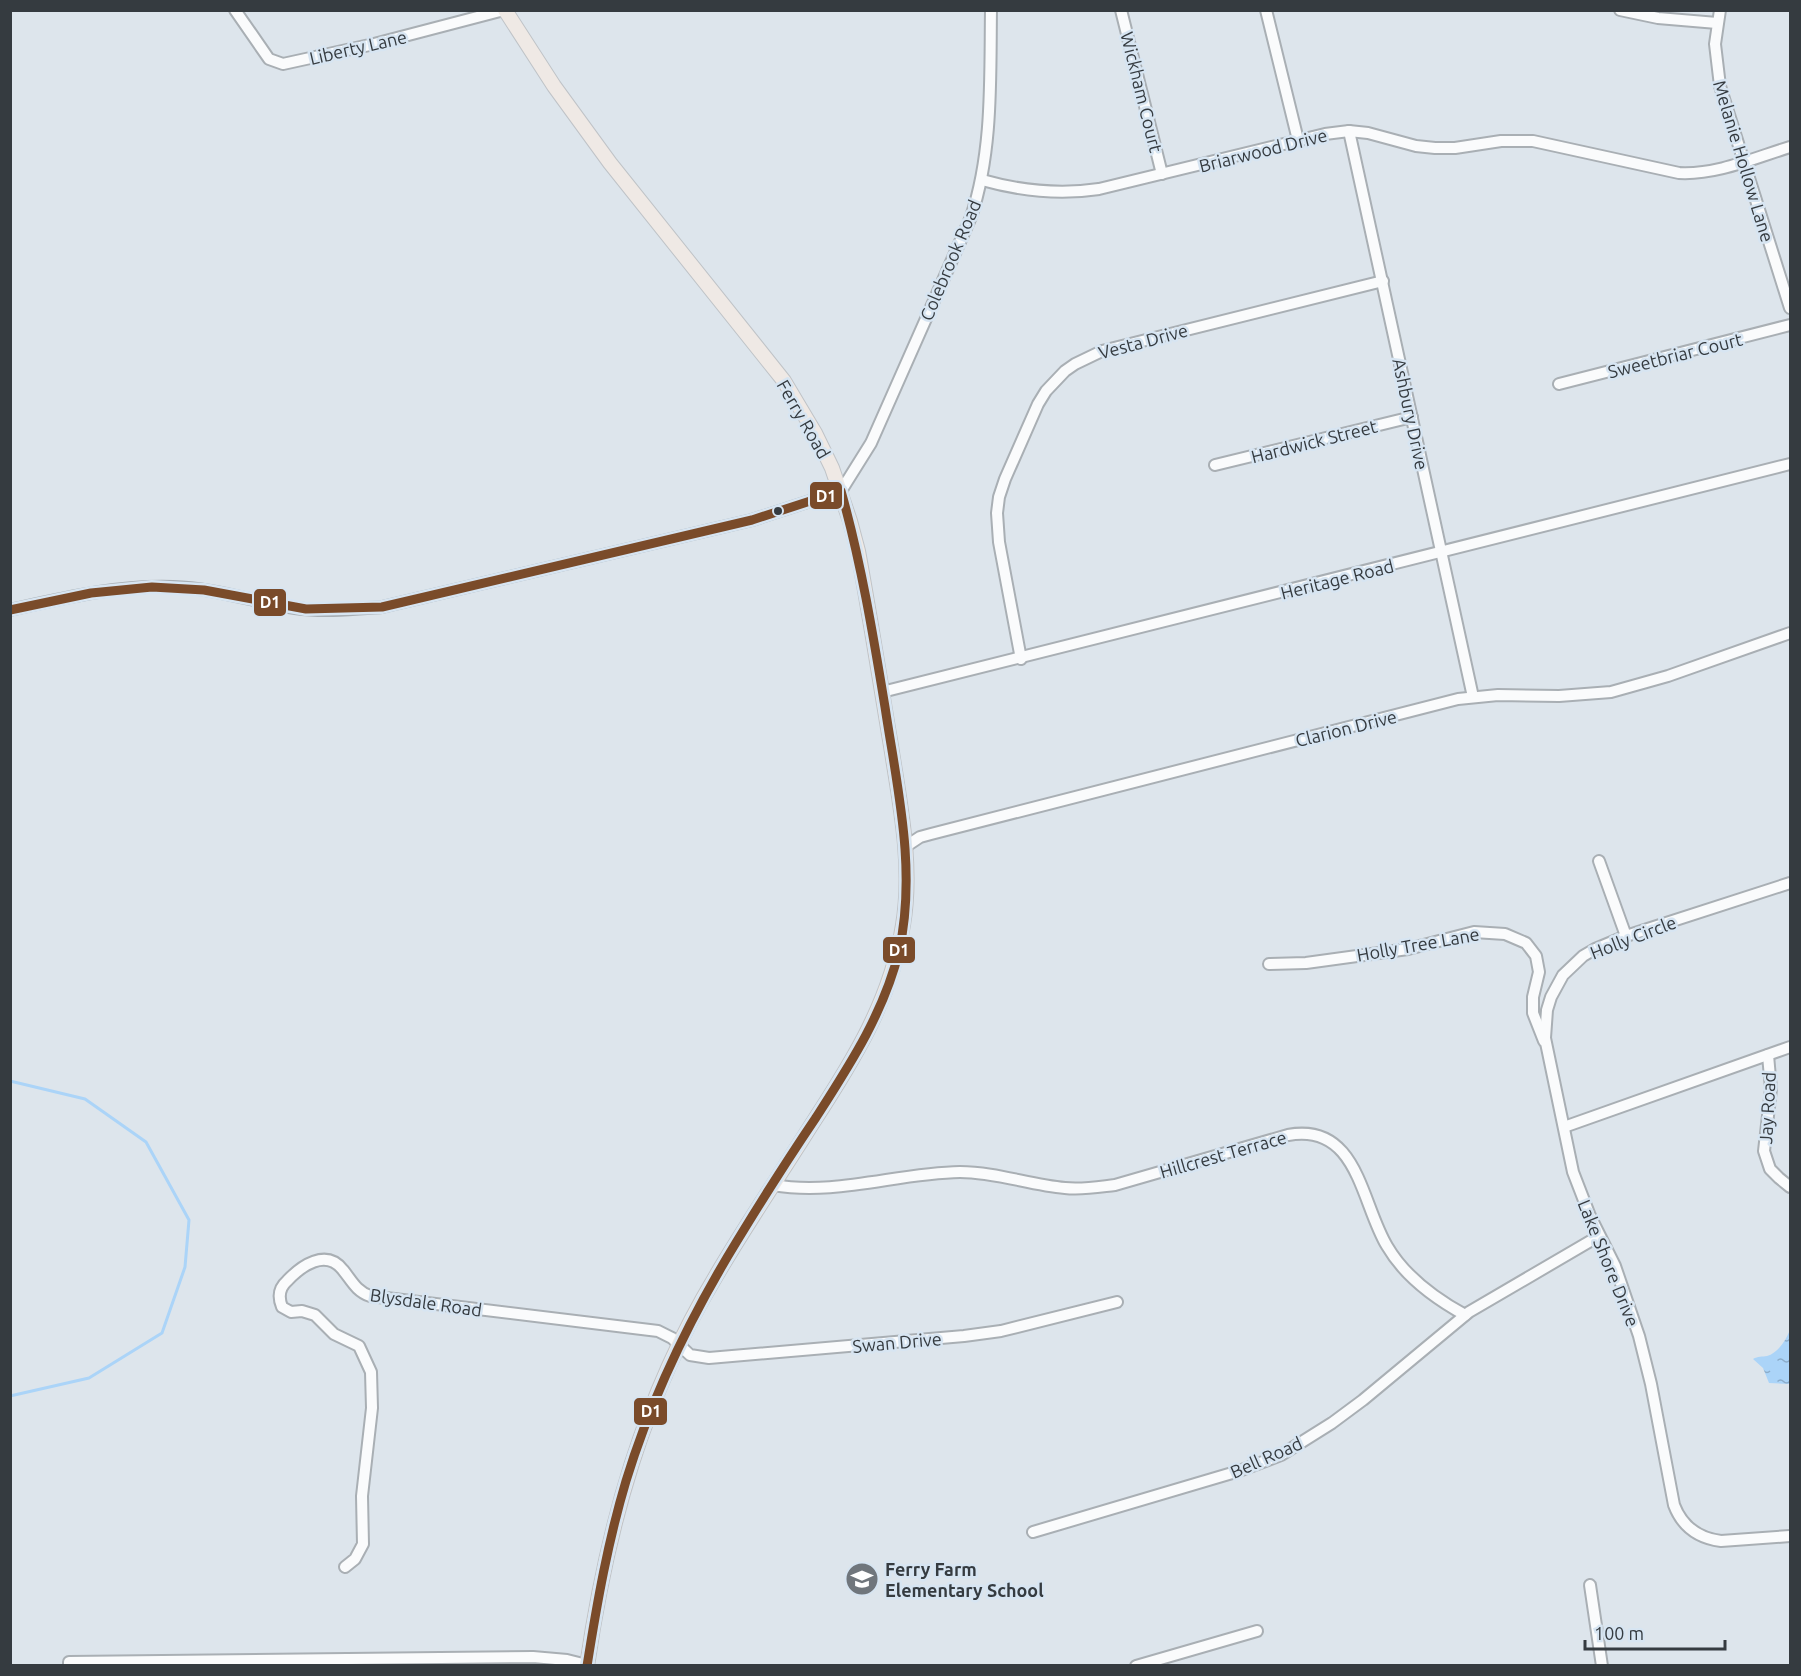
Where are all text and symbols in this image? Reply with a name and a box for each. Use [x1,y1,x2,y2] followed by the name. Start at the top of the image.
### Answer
[307,26,409,68] street label: Liberty Lane
[1117,30,1167,154] street label: Wickham Court
[1710,78,1778,244] street label: Melanie Hollow Lane
[1197,124,1329,176] street label: Briarwood Drive
[916,197,984,323] street label: Colebrook Road
[1096,319,1190,363] street label: Vesta Drive
[1606,329,1744,381] street label: Sweetbriar Court
[1389,356,1433,472] street label: Ashbury Drive
[773,376,835,462] street label: Ferry Road
[1249,416,1379,466] street label: Hardwick Street
[809,481,843,510] line badge: D1
[816,487,836,505] text: D1
[772,505,784,517] unlabelled marker
[1278,555,1396,603] street label: Heritage Road
[253,588,287,617] line badge: D1
[260,593,280,611] text: D1
[1293,706,1399,750] street label: Clarion Drive
[1587,911,1679,963] street label: Holly Circle
[1355,923,1481,965] street label: Holly Tree Lane
[882,936,916,964] line badge: D1
[889,941,909,959] text: D1
[1755,1071,1779,1145] street label: Jay Road
[1157,1126,1289,1182] street label: Hillcrest Terrace
[1574,1197,1644,1329] street label: Lake Shore Drive
[369,1284,483,1320] street label: Blysdale Road
[852,1328,942,1356] street label: Swan Drive
[633,1397,668,1426] line badge: D1
[641,1402,661,1420] text: D1
[1227,1432,1305,1482] street label: Bell Road
[885,1559,1044,1600] place label: Ferry Farm Elementary School
[844,1561,880,1597] school or university icon: Ferry Farm Elementary School
[1585,1613,1724,1651] scale bar
[1594,1623,1644,1643] text: 100 m

